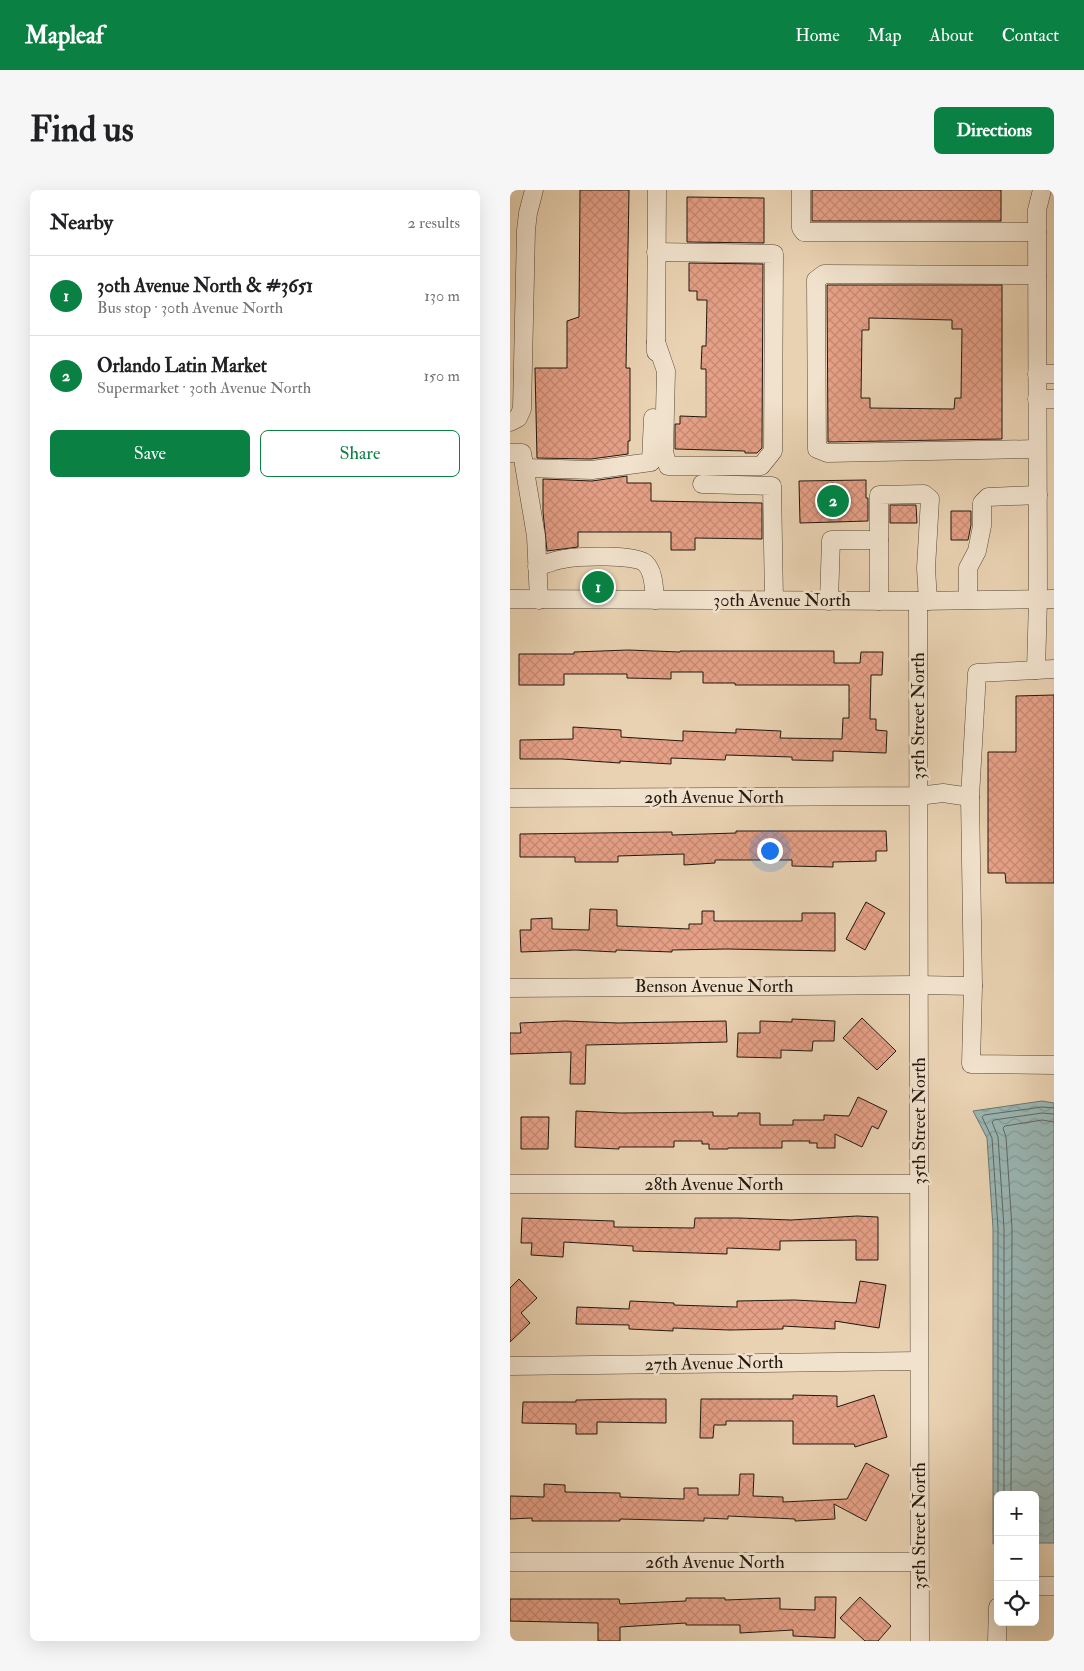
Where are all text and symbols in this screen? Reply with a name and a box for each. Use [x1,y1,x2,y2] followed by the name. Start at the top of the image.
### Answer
[25,20,104,51] text: Mapleaf
[795,24,840,47] text: Home
[868,24,902,47] text: Map
[930,24,974,47] text: About
[1002,24,1059,47] text: Contact
[934,107,1054,154] button: Directions
[30,108,134,152] text: Find us
[50,209,113,236] text: Nearby
[407,213,460,233] text: 2 results
[97,274,313,298] text: 30th Avenue North & #3651
[63,286,69,306] text: 1
[424,286,460,306] text: 130 m
[97,298,283,318] text: Bus stop · 30th Avenue North
[97,354,267,378] text: Orlando Latin Market
[62,366,70,386] text: 2
[423,366,460,386] text: 150 m
[97,378,311,398] text: Supermarket · 30th Avenue North
[50,430,250,477] button: Save
[260,430,460,477] button: Share
[817,482,849,520] pin: 2
[582,568,614,606] pin: 1
[713,589,851,612] street label: 30th Avenue North
[907,652,930,780] street label: 35th Street North
[644,786,784,809] street label: 29th Avenue North
[757,838,783,864] your location
[635,975,794,998] street label: Benson Avenue North
[908,1057,931,1185] street label: 35th Street North
[645,1173,784,1196] street label: 28th Avenue North
[644,1351,784,1376] street label: 27th Avenue North
[908,1462,931,1590] street label: 35th Street North
[994,1491,1039,1626] map controls
[994,1491,1039,1536] button: +
[994,1536,1039,1581] button: −
[645,1551,785,1574] street label: 26th Avenue North
[994,1581,1039,1626] button: locate

